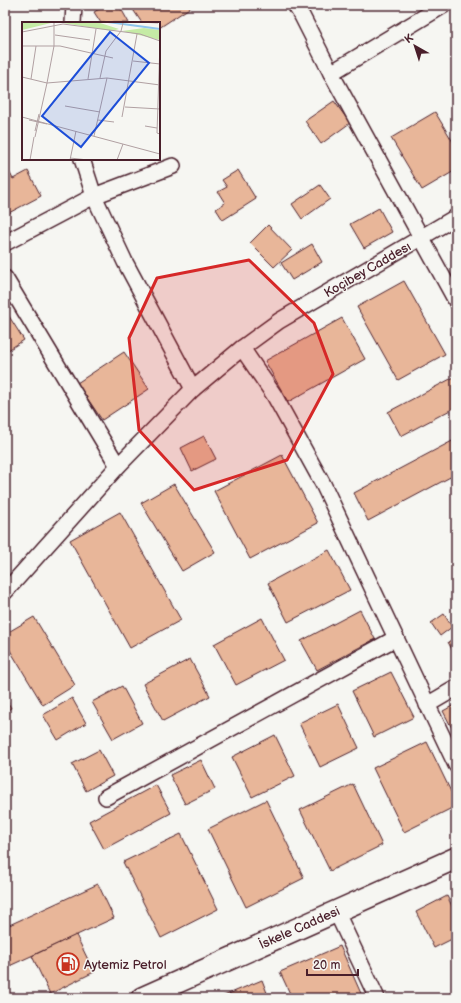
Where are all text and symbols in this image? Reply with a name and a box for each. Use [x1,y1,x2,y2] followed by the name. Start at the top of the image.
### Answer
[22,22,160,160] inset map
[395,26,435,66] north arrow
[402,31,416,46] text: K
[321,239,414,301] street label: Koçibey Caddesı
[257,903,342,953] street label: İskele Caddesi
[55,951,81,977] fuel station icon: Aytemiz Petrol
[307,951,358,977] scale bar
[84,957,167,973] place label: Aytemiz Petrol
[313,958,340,973] text: 20 m

